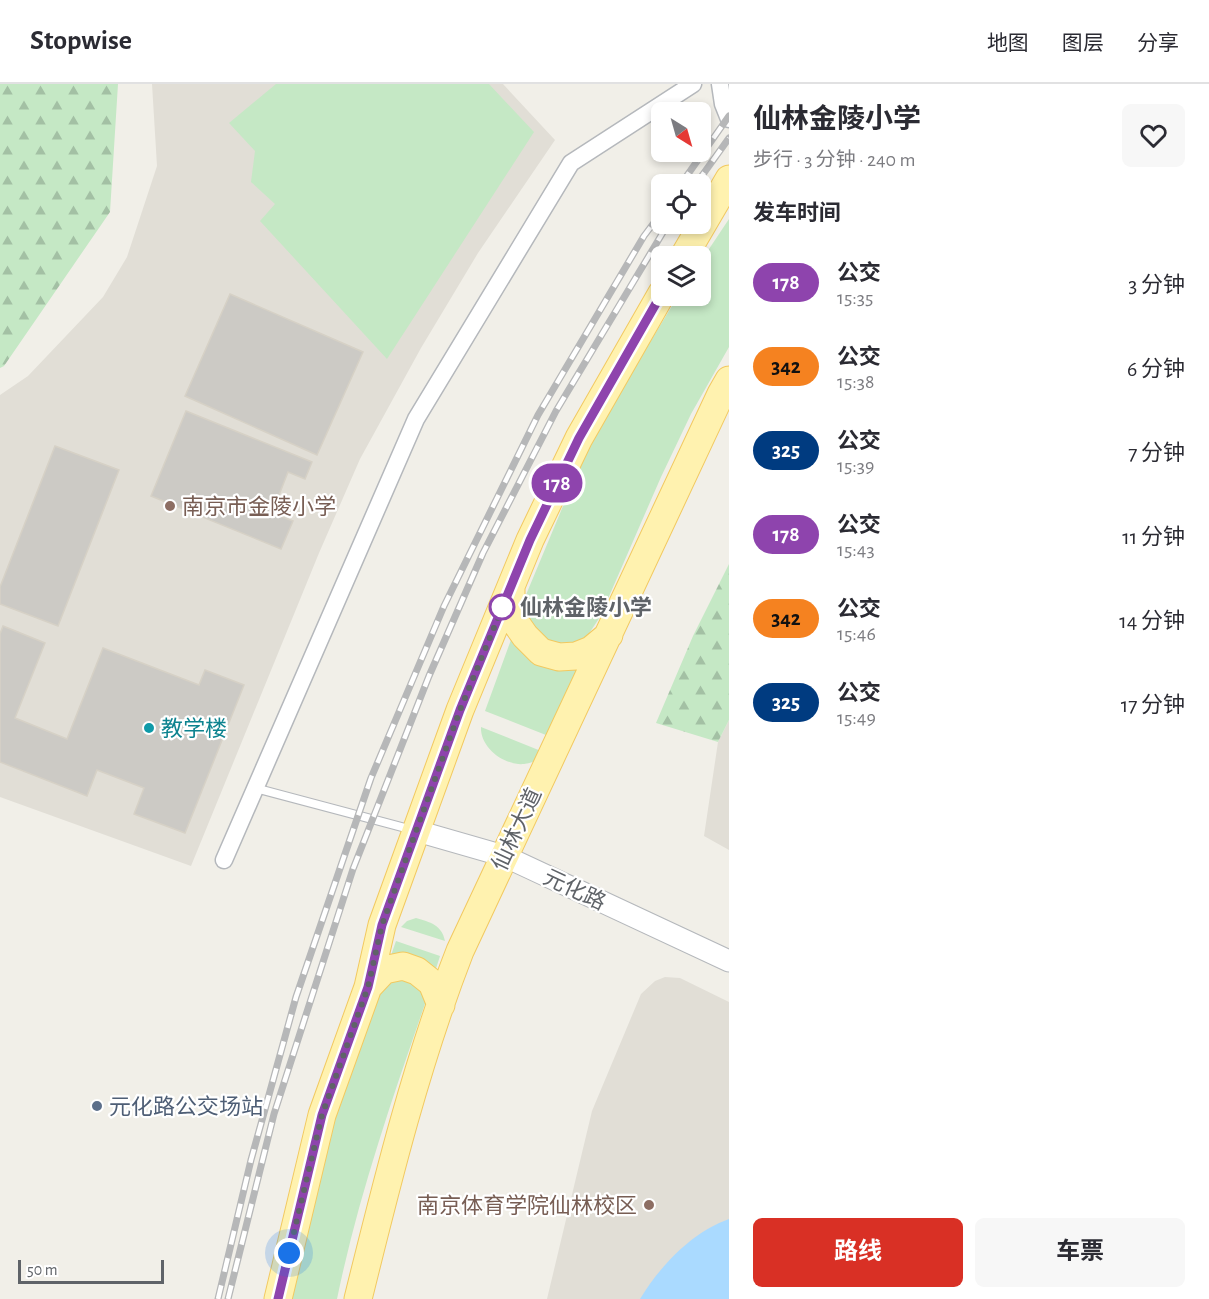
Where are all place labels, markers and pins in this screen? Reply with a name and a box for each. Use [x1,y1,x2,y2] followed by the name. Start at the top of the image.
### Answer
[182,495,336,518] place label: 南京市金陵小学
[163,499,177,513] marker: 南京市金陵小学
[489,594,515,620] marker: 仙林金陵小学
[520,596,652,619] place label: 仙林金陵小学
[161,717,227,740] place label: 教学楼
[142,721,156,735] marker: 教学楼
[109,1095,263,1118] place label: 元化路公交场站
[90,1099,104,1113] marker: 元化路公交场站
[417,1194,637,1217] place label: 南京体育学院仙林校区
[642,1198,656,1212] marker: 南京体育学院仙林校区

